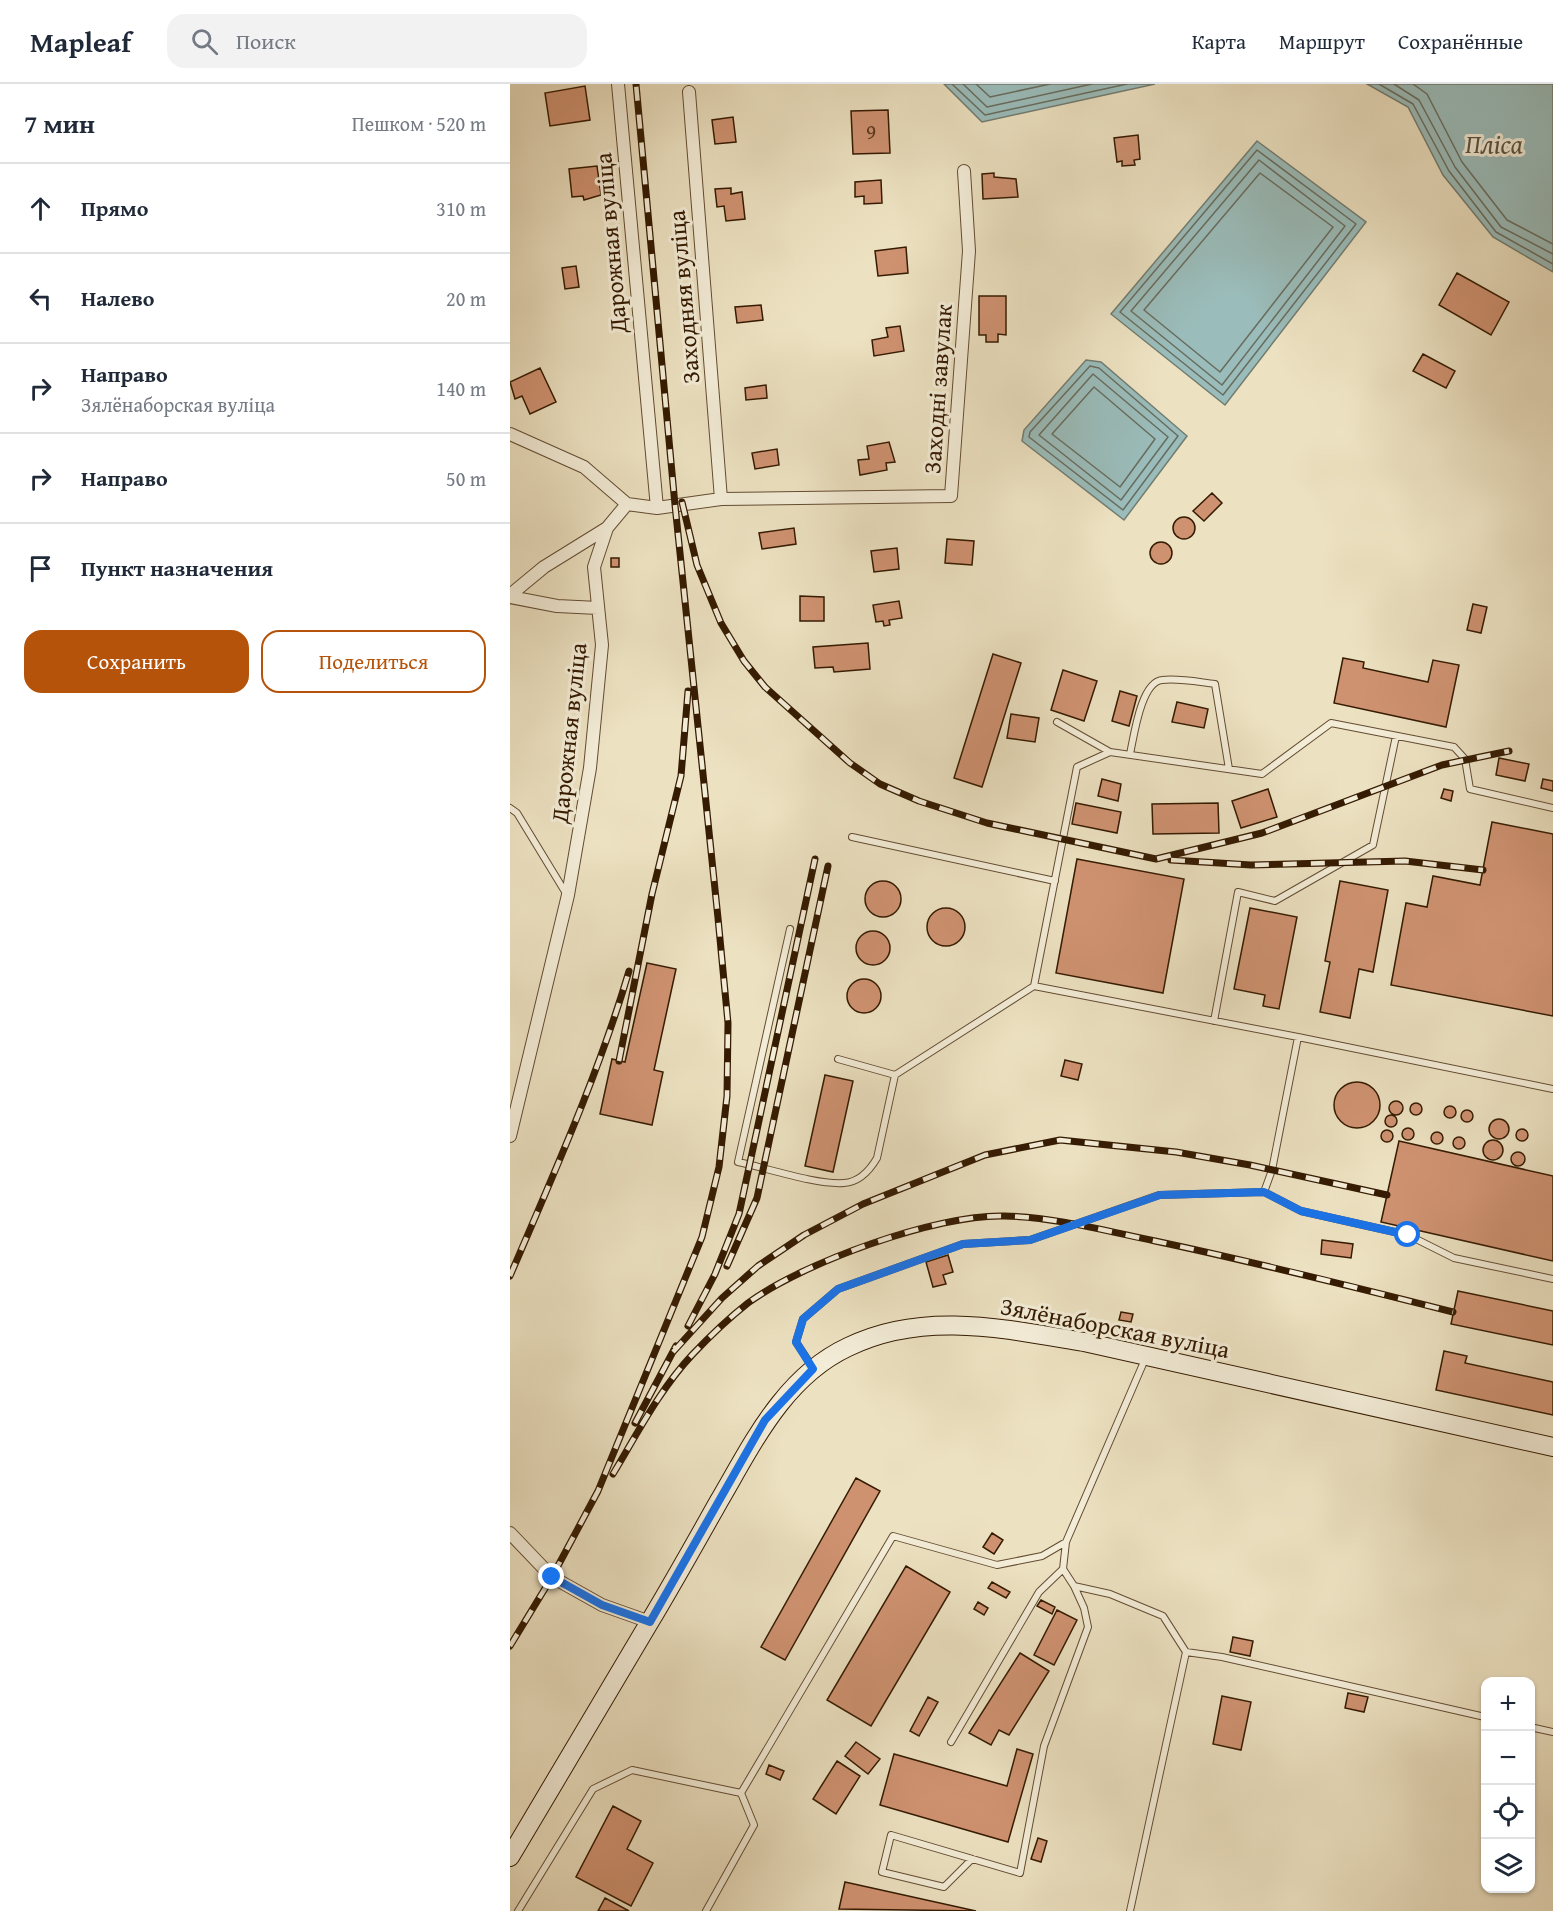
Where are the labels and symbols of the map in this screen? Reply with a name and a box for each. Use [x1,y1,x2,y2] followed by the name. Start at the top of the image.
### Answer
[866,116,876,147] house number: 9
[1465,124,1523,163] water label: Пліса
[585,151,636,336] street label: Дарожная вуліца
[658,208,709,385] street label: Заходняя вуліца
[914,302,961,475] street label: Заходні завулак
[542,640,595,826] street label: Дарожная вуліца
[1394,1221,1420,1247] route start
[997,1288,1233,1367] street label: Зялёнаборская вуліца
[538,1563,564,1589] route end

